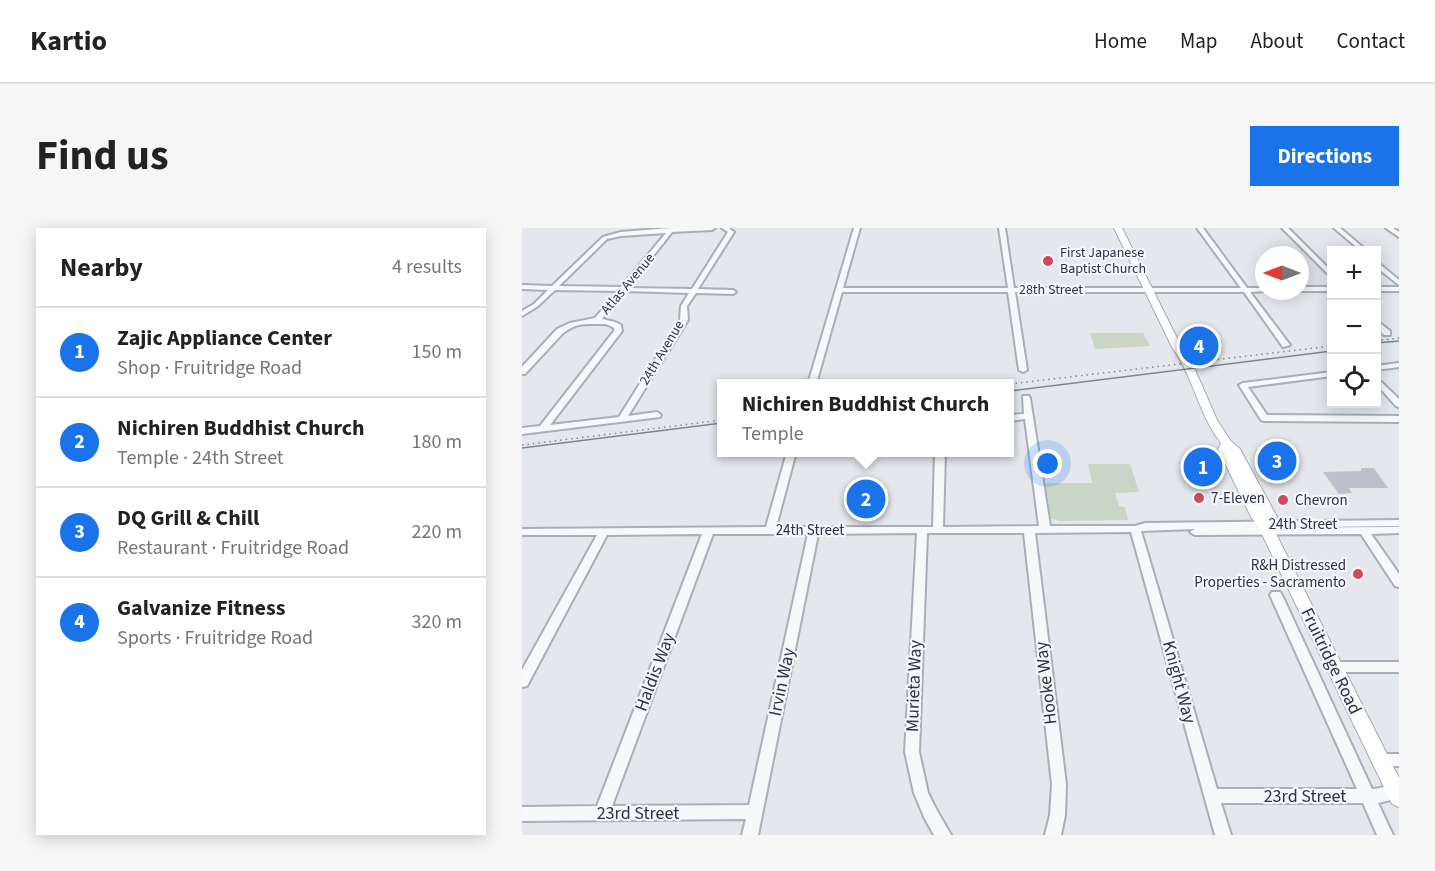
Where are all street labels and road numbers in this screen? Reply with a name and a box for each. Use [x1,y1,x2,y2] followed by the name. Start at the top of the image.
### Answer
[596,249,660,319] street label: Atlas Avenue
[1019,280,1083,300] street label: 28th Street
[635,317,689,389] street label: 24th Avenue
[1269,514,1337,535] street label: 24th Street
[776,520,844,541] street label: 24th Street
[1294,604,1368,718] street label: Fruitridge Road
[629,629,682,715] street label: Haldis Way
[1156,638,1202,727] street label: Knight Way
[900,639,928,732] street label: Murieta Way
[1028,639,1064,726] street label: Hooke Way
[763,645,802,718] street label: Irvin Way
[1264,784,1346,809] street label: 23rd Street
[597,801,679,826] street label: 23rd Street

